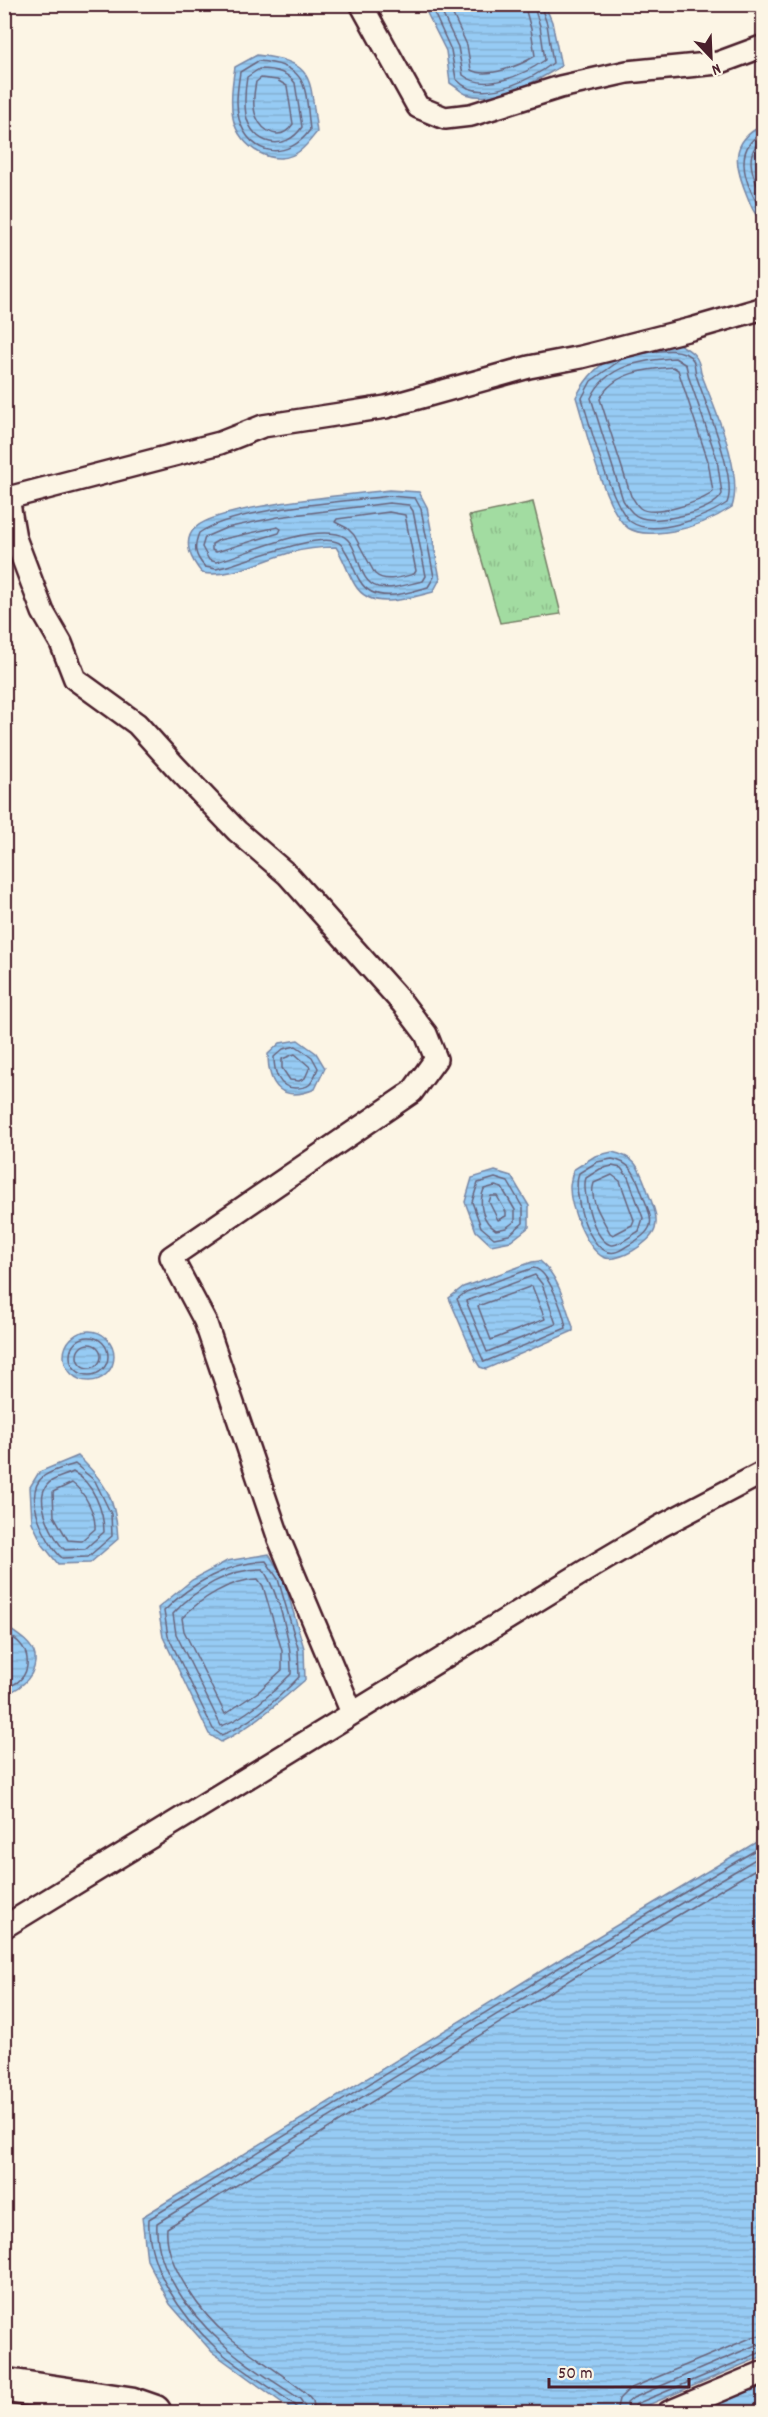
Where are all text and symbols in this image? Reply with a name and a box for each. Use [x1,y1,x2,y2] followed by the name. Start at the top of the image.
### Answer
[681,27,741,87] north arrow
[708,56,724,81] text: N
[549,2351,688,2389] scale bar
[558,2362,593,2387] text: 50 m

